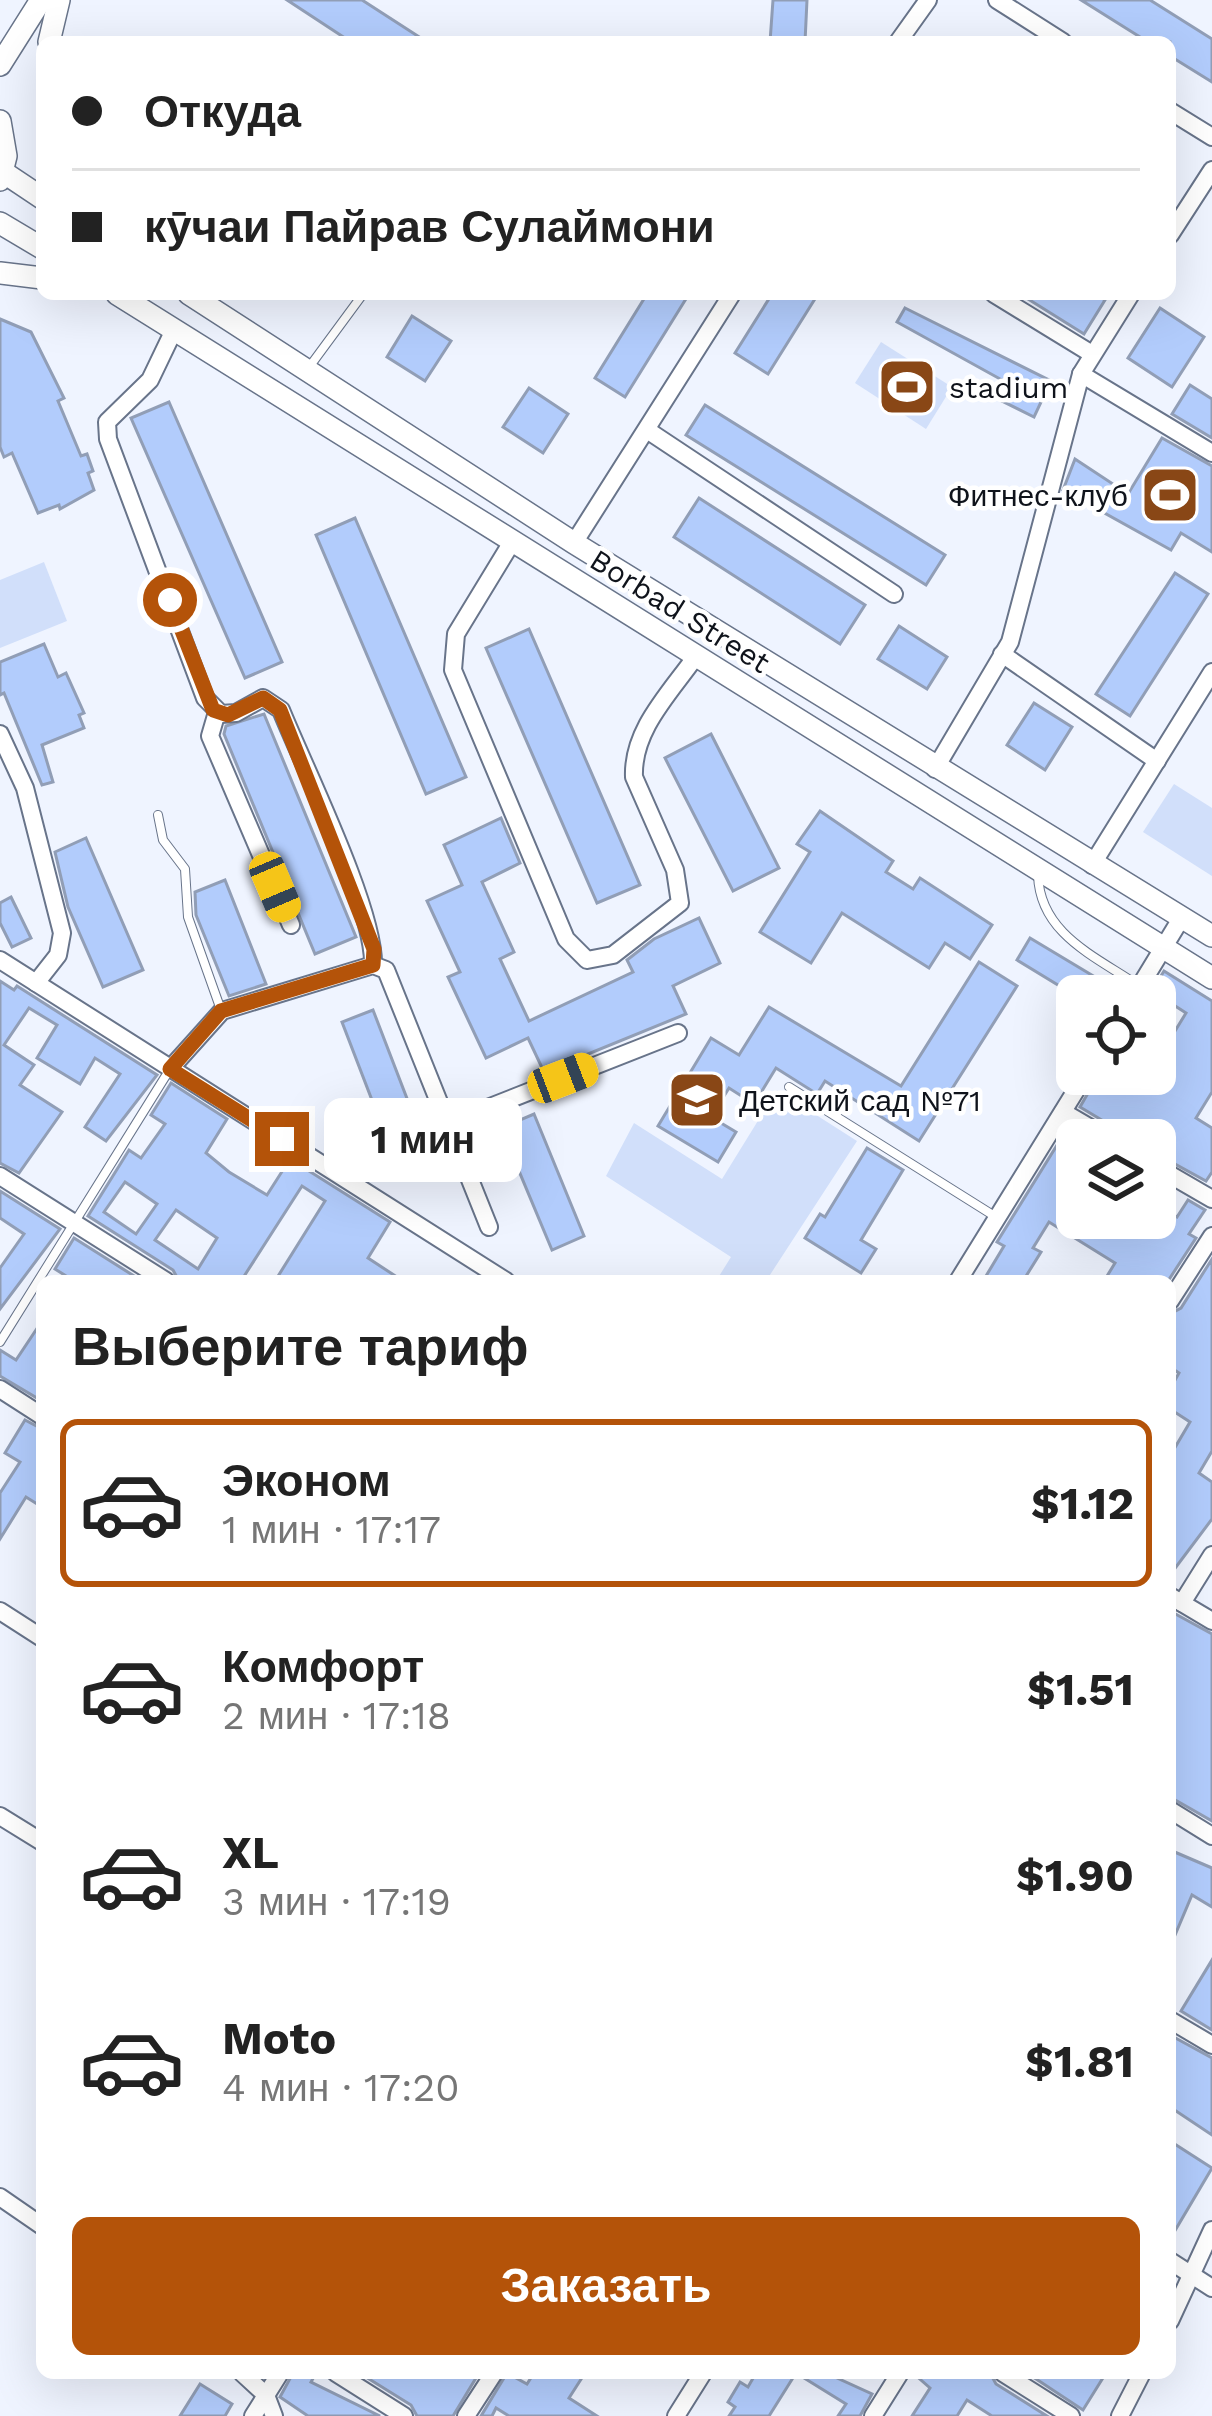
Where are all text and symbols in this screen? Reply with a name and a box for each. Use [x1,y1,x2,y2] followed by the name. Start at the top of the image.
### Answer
[144,85,301,138] text: Откуда
[144,200,715,253] text: кӯчаи Пайрав Сулаймони
[876,356,938,418] sports icon: stadium
[949,370,1068,405] place label: stadium
[1139,464,1201,526] sports icon: Фитнес-клуб
[948,478,1128,513] place label: Фитнес-клуб
[584,542,777,680] street label: Borbad Street
[143,573,197,627] route start
[244,847,306,927] car
[1056,975,1176,1239] map controls
[1056,975,1176,1095] button: locate
[523,1048,603,1108] car
[666,1069,728,1131] school or university icon: Детский сад №71
[739,1083,981,1118] place label: Детский сад №71
[324,1097,522,1181] callout: 1 мин
[255,1112,309,1166] route end
[371,1117,475,1162] text: 1 мин
[1056,1119,1176,1239] button: layers
[72,1315,529,1378] text: Выберите тариф
[78,1449,186,1557] icon: car
[222,1454,391,1507] text: Эконом
[1031,1477,1134,1530] text: $1.12
[222,1507,441,1552] text: 1 мин · 17:17
[78,1635,186,1743] icon: car
[222,1640,424,1693] text: Комфорт
[1027,1663,1134,1716] text: $1.51
[222,1693,451,1738] text: 2 мин · 17:18
[78,1821,186,1929] icon: car
[222,1826,279,1879] text: XL
[1016,1849,1134,1902] text: $1.90
[222,1879,451,1924] text: 3 мин · 17:19
[78,2007,186,2115] icon: car
[222,2012,336,2065] text: Moto
[1025,2035,1134,2088] text: $1.81
[222,2065,460,2110] text: 4 мин · 17:20
[72,2217,1140,2355] button: Заказать

